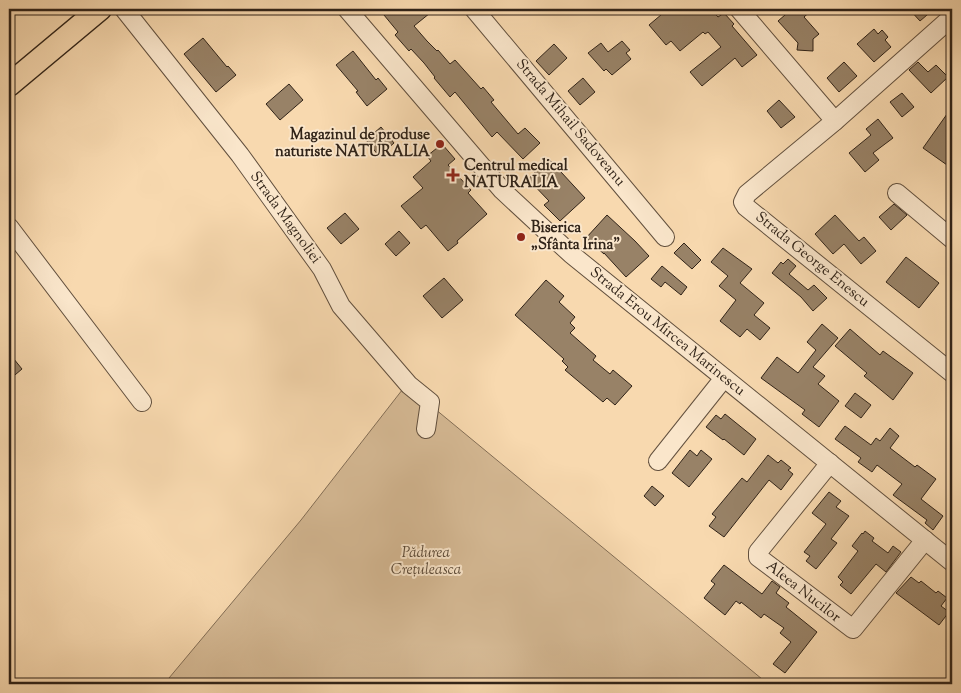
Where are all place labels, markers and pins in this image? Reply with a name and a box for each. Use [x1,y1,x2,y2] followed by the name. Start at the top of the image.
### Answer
[275,125,431,163] place label: Magazinul de produse naturiste NATURALIA
[434,138,446,150] marker: Magazinul de produse naturiste NATURALIA
[464,156,569,194] place label: Centrul medical NATURALIA
[446,168,460,182] marker: Centrul medical NATURALIA
[531,218,620,256] place label: Biserica „Sfânta Irina”
[515,231,527,243] marker: Biserica „Sfânta Irina”

